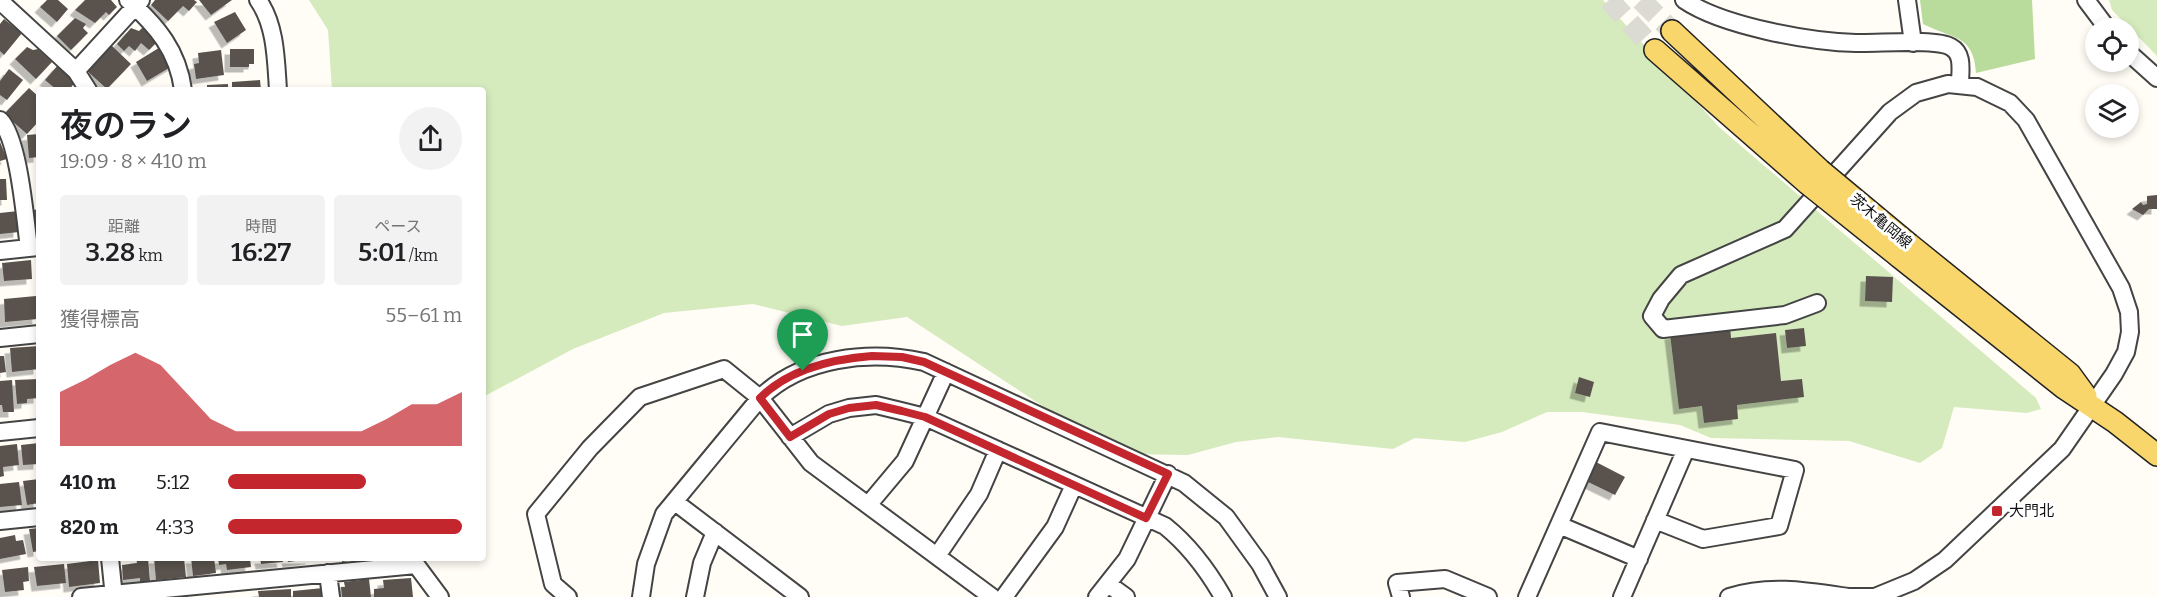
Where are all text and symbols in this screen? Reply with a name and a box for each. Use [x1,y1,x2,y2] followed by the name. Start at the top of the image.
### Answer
[2085,18,2139,138] map controls
[2085,18,2139,72] button: locate
[2085,84,2139,138] button: layers
[60,106,192,146] text: 夜のラン
[399,107,462,170] button: share
[60,149,207,173] text: 19:09 · 8 × 410 m
[1846,190,1916,252] street label: 茨木亀岡線
[108,217,140,236] text: 距離
[245,217,277,236] text: 時間
[374,217,422,236] text: ペース
[85,237,135,268] text: 3.28
[231,237,291,268] text: 16:27
[358,237,405,268] text: 5:01
[135,246,163,265] text: km
[405,246,438,265] text: /km
[386,303,462,327] text: 55–61 m
[60,307,140,331] text: 獲得標高
[777,309,828,371] pin
[786,318,819,351] icon: arrive
[60,470,116,494] text: 410 m
[156,470,190,494] text: 5:12
[2009,502,2054,520] place label: 大門北
[1990,504,2004,518] marker: 大門北
[60,515,119,539] text: 820 m
[156,515,194,539] text: 4:33

